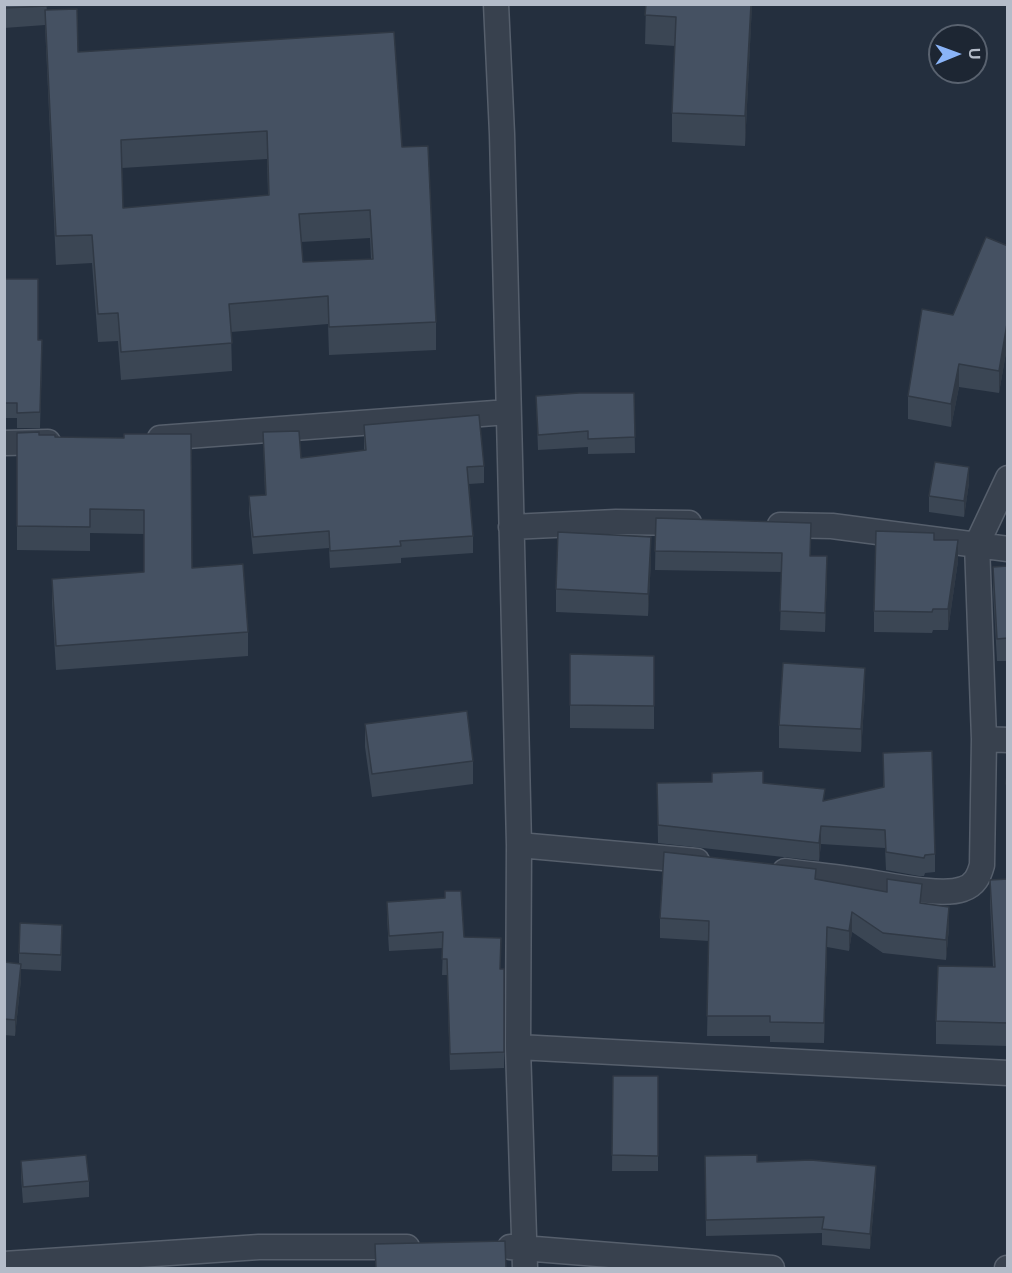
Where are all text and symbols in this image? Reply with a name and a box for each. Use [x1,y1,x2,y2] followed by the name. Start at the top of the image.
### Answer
[928,24,988,84] north arrow
[966,48,983,60] text: U

